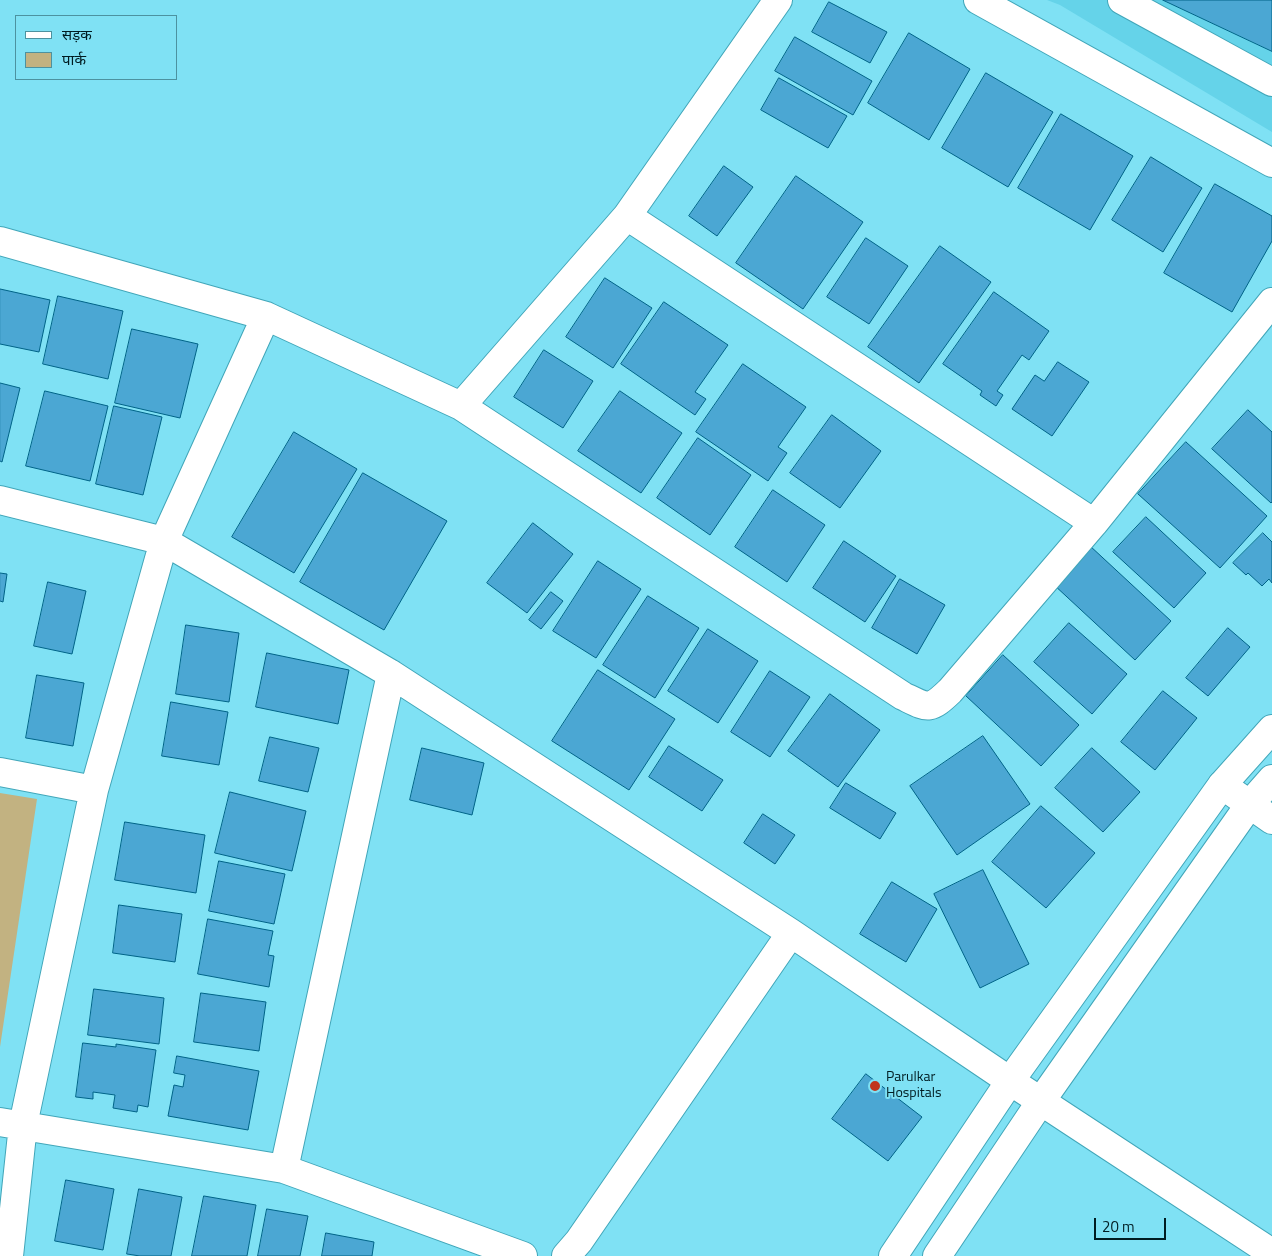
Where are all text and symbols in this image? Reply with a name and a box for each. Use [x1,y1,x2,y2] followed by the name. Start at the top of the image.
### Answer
[15,15,178,80] legend
[62,23,92,46] text: सड़क
[62,48,86,71] text: पार्क
[886,1070,941,1102] place label: Parulkar Hospitals
[868,1079,882,1093] marker: Parulkar Hospitals
[1097,1208,1170,1240] scale bar
[1102,1215,1135,1238] text: 20 m

